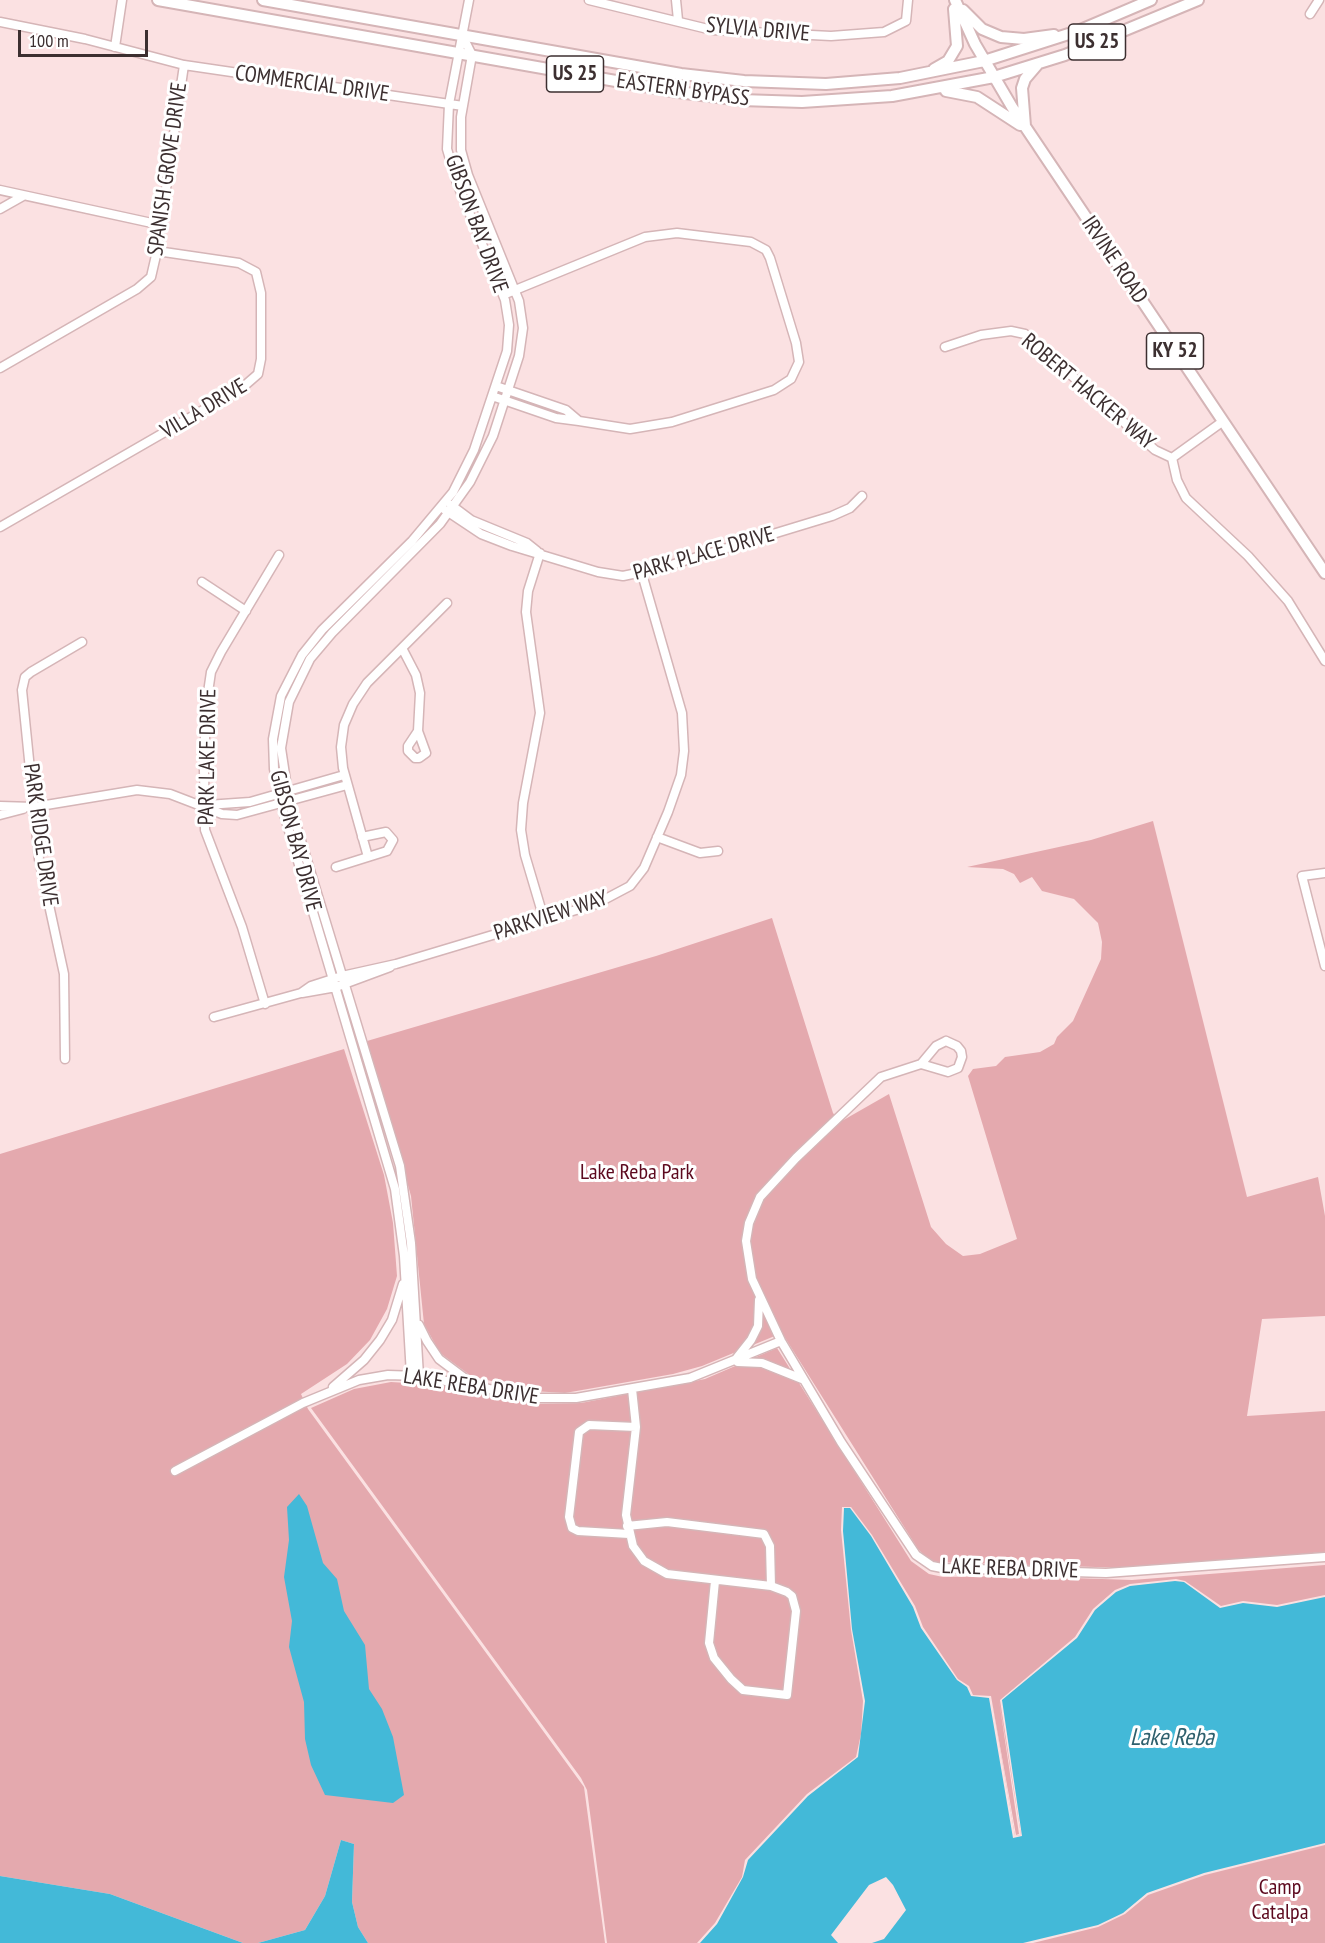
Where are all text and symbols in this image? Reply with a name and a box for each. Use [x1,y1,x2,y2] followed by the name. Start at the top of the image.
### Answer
[705,12,811,48] street label: SYLVIA DRIVE
[21,18,152,56] scale bar
[1068,24,1126,60] road number: US 25
[29,29,69,52] text: 100 m
[546,56,604,92] road number: US 25
[233,60,391,108] street label: COMMERCIAL DRIVE
[615,68,751,112] street label: EASTERN BYPASS
[143,81,193,257] street label: SPANISH GROVE DRIVE
[439,151,513,297] street label: GIBSON BAY DRIVE
[1075,211,1153,309] street label: IRVINE ROAD
[1016,328,1160,456] street label: ROBERT HACKER WAY
[1146,333,1204,369] road number: KY 52
[156,373,252,445] street label: VILLA DRIVE
[630,521,778,587] street label: PARK PLACE DRIVE
[194,688,222,826] street label: PARK LAKE DRIVE
[17,762,63,908] street label: PARK RIDGE DRIVE
[263,767,327,915] street label: GIBSON BAY DRIVE
[491,885,611,947] street label: PARKVIEW WAY
[580,1160,694,1186] park label: Lake Reba Park
[401,1363,541,1411] street label: LAKE REBA DRIVE
[941,1553,1079,1585] street label: LAKE REBA DRIVE
[1130,1724,1214,1752] water label: Lake Reba
[1252,1875,1308,1927] park label: Camp Catalpa

